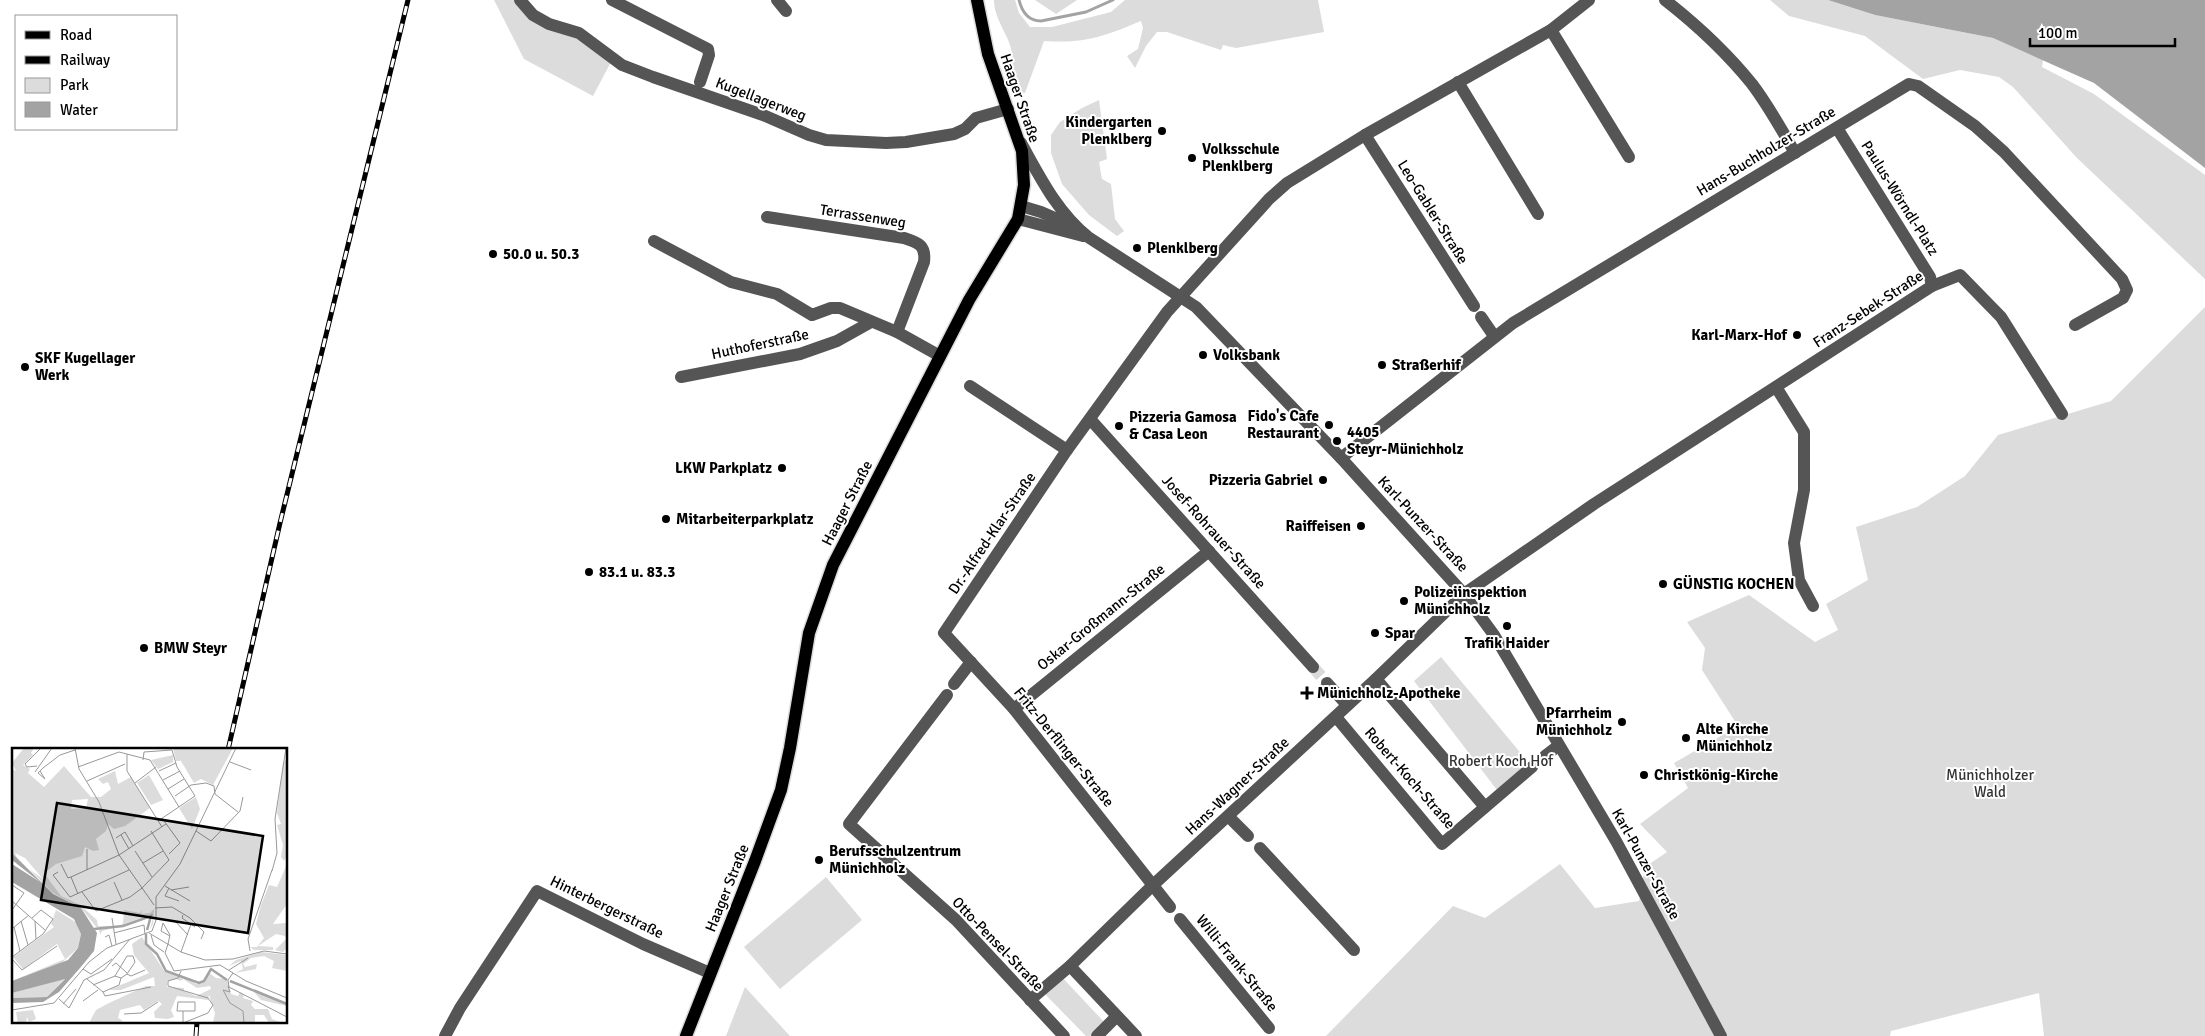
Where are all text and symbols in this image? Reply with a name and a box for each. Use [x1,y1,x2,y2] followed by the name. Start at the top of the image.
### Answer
[15,15,178,130] legend
[2030,15,2175,47] scale bar
[2038,24,2078,42] text: 100 m
[60,26,92,44] text: Road
[60,51,110,69] text: Railway
[996,51,1044,145] street label: Haager Straße
[713,73,809,125] street label: Kugellagerweg
[60,76,89,94] text: Park
[60,101,98,119] text: Water
[1693,102,1839,200] street label: Hans-Buchholzer-Straße
[1065,113,1152,148] place label: Kindergarten Plenklberg
[1156,125,1168,137] marker: Kindergarten Plenklberg
[1857,137,1943,259] street label: Paulus-Wörndl-Platz
[1202,140,1280,175] place label: Volksschule Plenklberg
[1186,152,1198,164] marker: Volksschule Plenklberg
[1394,157,1472,267] street label: Leo-Gabler-Straße
[819,200,907,232] street label: Terrassenweg
[1147,239,1218,257] place label: Plenklberg
[1131,242,1143,254] marker: Plenklberg
[503,245,579,263] place label: 50.0 u. 50.3
[487,248,499,260] marker: 50.0 u. 50.3
[1810,267,1926,351] street label: Franz-Sebek-Straße
[710,325,810,363] street label: Huthoferstraße
[1691,326,1789,344] place label: Karl-Marx-Hof
[1791,329,1803,341] marker: Karl-Marx-Hof
[1213,346,1280,364] place label: Volksbank
[35,349,135,384] place label: SKF Kugellager Werk
[1197,349,1209,361] marker: Volksbank
[1392,356,1462,374] place label: Straßerhif
[1376,359,1388,371] marker: Straßerhif
[19,361,31,373] marker: SKF Kugellager Werk
[1247,407,1319,442] place label: Fido's Cafe Restaurant
[1129,408,1237,443] place label: Pizzeria Gamosa & Casa Leon
[1323,419,1335,431] marker: Fido's Cafe Restaurant
[1113,420,1125,432] marker: Pizzeria Gamosa & Casa Leon
[1347,423,1464,458] place label: 4405 Steyr-Münichholz
[1331,435,1343,447] marker: 4405 Steyr-Münichholz
[818,457,876,549] street label: Haager Straße
[675,459,772,477] place label: LKW Parkplatz
[776,462,788,474] marker: LKW Parkplatz
[944,469,1040,597] street label: Dr.-Alfred-Klar-Straße
[1158,471,1270,593] street label: Josef-Rohrauer-Straße
[1209,471,1313,489] place label: Pizzeria Gabriel
[1374,472,1472,576] street label: Karl-Punzer-Straße
[1317,474,1329,486] marker: Pizzeria Gabriel
[676,510,814,528] place label: Mitarbeiterparkplatz
[660,513,672,525] marker: Mitarbeiterparkplatz
[1286,517,1351,535] place label: Raiffeisen
[1355,520,1367,532] marker: Raiffeisen
[1034,560,1168,674] street label: Oskar-Großmann-Straße
[599,563,675,581] place label: 83.1 u. 83.3
[583,566,595,578] marker: 83.1 u. 83.3
[1673,575,1795,593] place label: GÜNSTIG KOCHEN
[1657,578,1669,590] marker: GÜNSTIG KOCHEN
[1414,583,1527,618] place label: Polizeiinspektion Münichholz
[1398,595,1410,607] marker: Polizeiinspektion Münichholz
[1501,620,1513,632] marker: Trafik Haider
[1385,624,1415,642] place label: Spar
[1369,627,1381,639] marker: Spar
[1465,634,1549,652] place label: Trafik Haider
[154,639,227,657] place label: BMW Steyr
[138,642,150,654] marker: BMW Steyr
[1010,684,1118,810] street label: Fritz-Derflinger-Straße
[1317,684,1460,702] place label: Münichholz-Apotheke
[1301,687,1313,699] marker: Münichholz-Apotheke
[1536,704,1612,739] place label: Pfarrheim Münichholz
[1616,716,1628,728] marker: Pfarrheim Münichholz
[1696,720,1773,755] place label: Alte Kirche Münichholz
[1361,723,1459,833] street label: Robert-Koch-Straße
[1680,732,1692,744] marker: Alte Kirche Münichholz
[1181,733,1293,839] street label: Hans-Wagner-Straße
[12,748,288,1024] inset map
[1449,752,1554,770] park label: Robert Koch Hof
[1654,766,1778,784] place label: Christkönig-Kirche
[1946,766,2034,801] park label: Münichholzer Wald
[1638,769,1650,781] marker: Christkönig-Kirche
[1608,805,1684,923] street label: Karl-Punzer-Straße
[701,842,753,934] street label: Haager Straße
[829,842,961,877] place label: Berufsschulzentrum Münichholz
[813,854,825,866] marker: Berufsschulzentrum Münichholz
[547,872,667,942] street label: Hinterbergerstraße
[948,893,1048,995] street label: Otto-Pensel-Straße
[1192,911,1282,1015] street label: Willi-Frank-Straße

